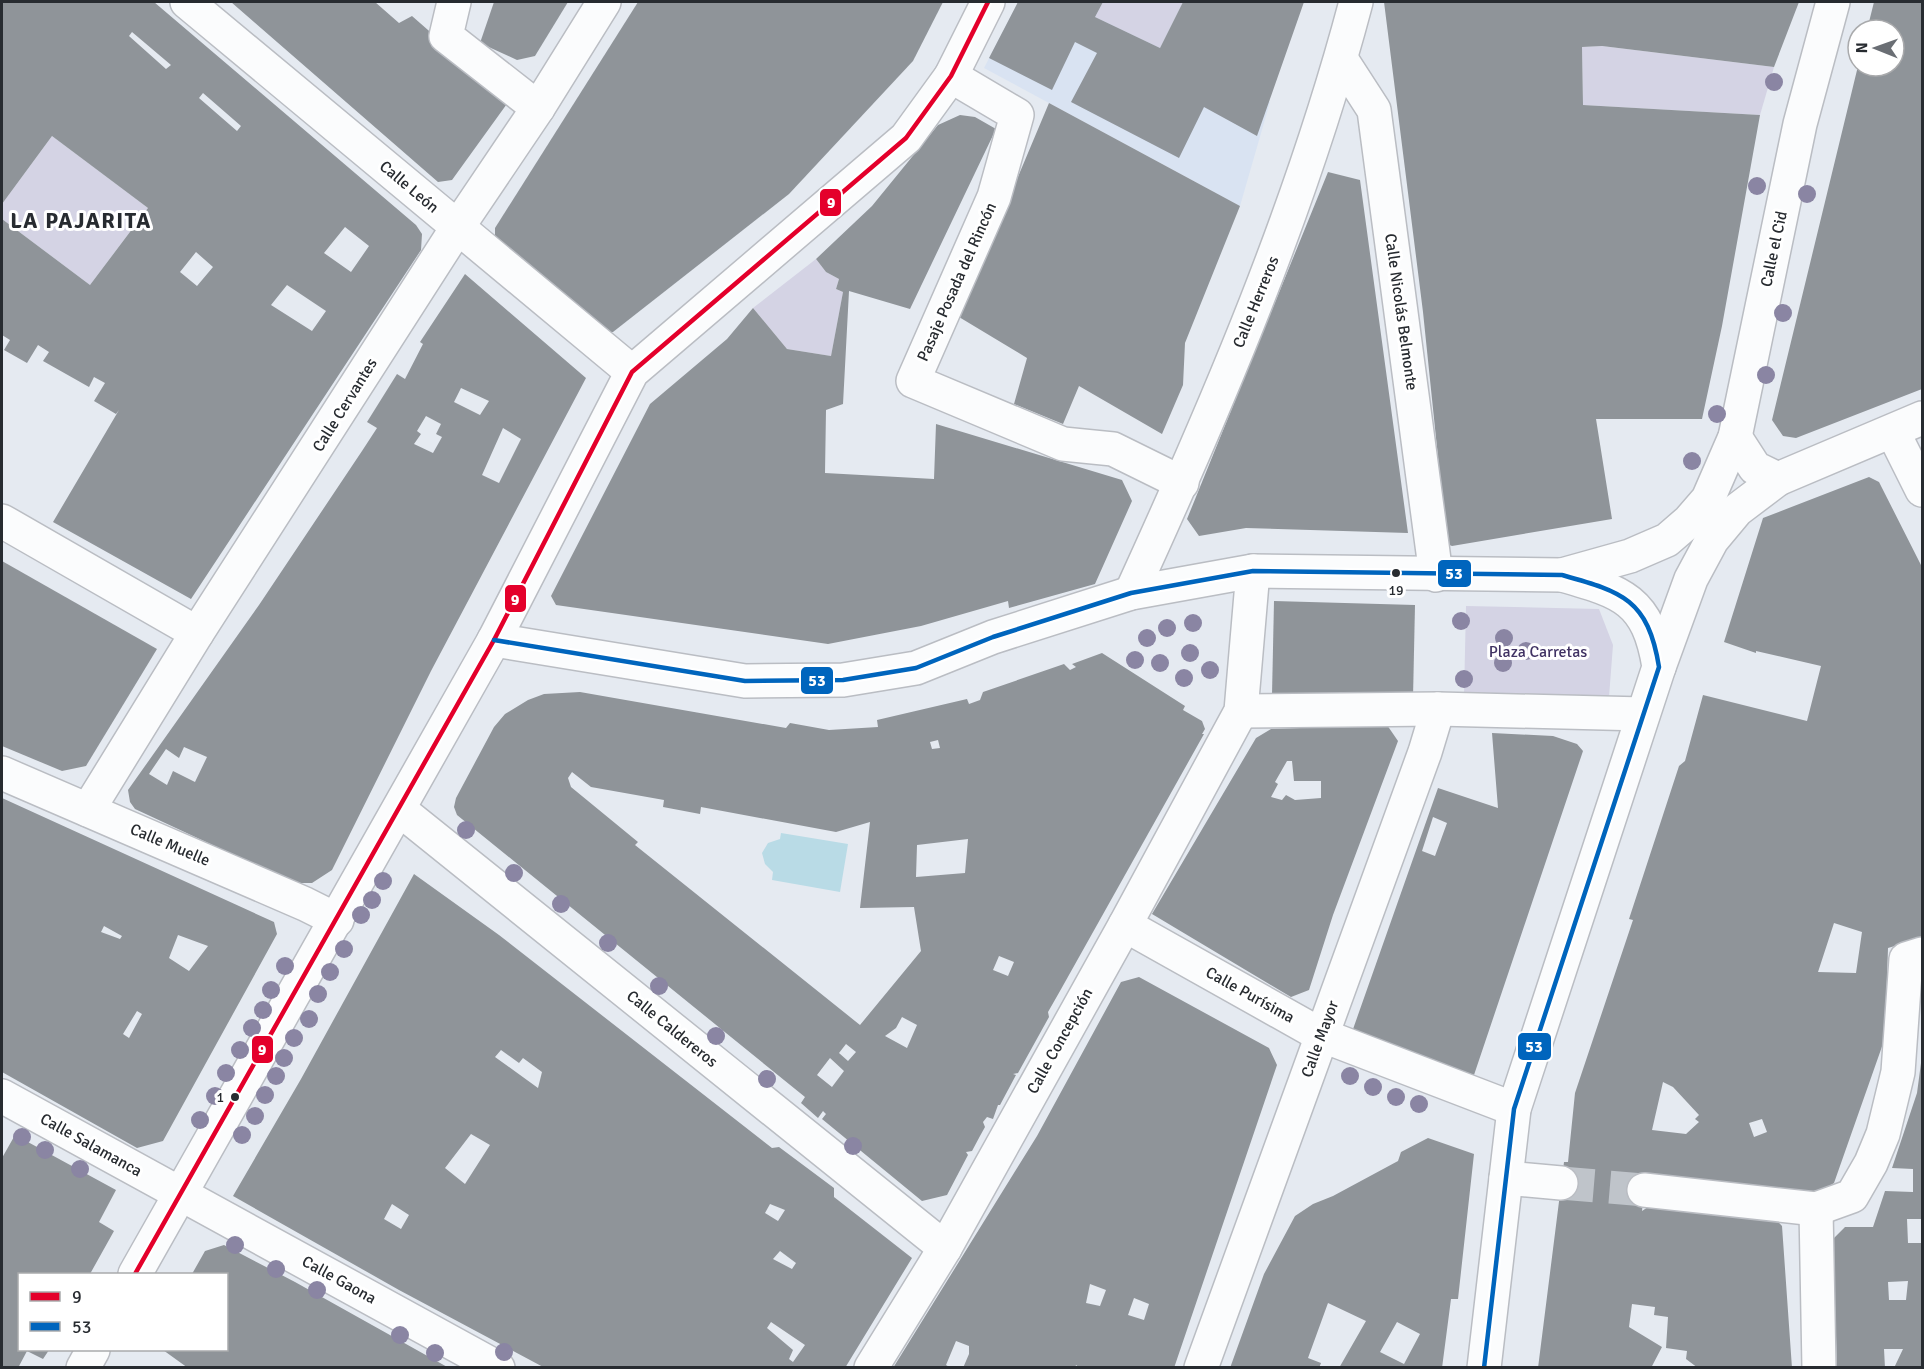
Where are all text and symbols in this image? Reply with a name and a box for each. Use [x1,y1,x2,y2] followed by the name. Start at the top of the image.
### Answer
[1846,18,1906,78] north arrow
[1852,42,1872,53] text: N
[375,156,443,218] street label: Calle León
[819,188,842,217] line badge: 9
[827,193,836,213] text: 9
[913,199,1001,365] street label: Pasaje Posada del Rincón
[10,207,152,234] district label: LA PAJARITA
[1756,209,1792,289] street label: Calle el Cid
[1380,232,1422,392] street label: Calle Nicolás Belmonte
[1228,253,1284,351] street label: Calle Herreros
[308,354,382,456] street label: Calle Cervantes
[1437,559,1472,588] line badge: 53
[1445,564,1463,584] text: 53
[1390,567,1402,579] marker: 19
[1388,582,1404,599] place label: 19
[504,584,527,613] line badge: 9
[511,590,520,610] text: 9
[1489,642,1587,662] park label: Plaza Carretas
[800,666,834,695] line badge: 53
[808,671,826,691] text: 53
[127,819,213,871] street label: Calle Muelle
[1202,962,1298,1028] street label: Calle Purísima
[1023,985,1097,1097] street label: Calle Concepción
[622,986,722,1072] street label: Calle Caldereros
[1297,998,1343,1080] street label: Calle Mayor
[1517,1032,1552,1061] line badge: 53
[251,1035,274,1064] line badge: 9
[1525,1037,1543,1057] text: 53
[258,1040,267,1060] text: 9
[216,1089,224,1106] place label: 1
[229,1091,241,1103] marker: 1
[37,1109,145,1181] street label: Calle Salamanca
[298,1251,380,1309] street label: Calle Gaona
[18,1273,228,1351] legend
[72,1286,82,1308] text: 9
[72,1316,91,1338] text: 53

